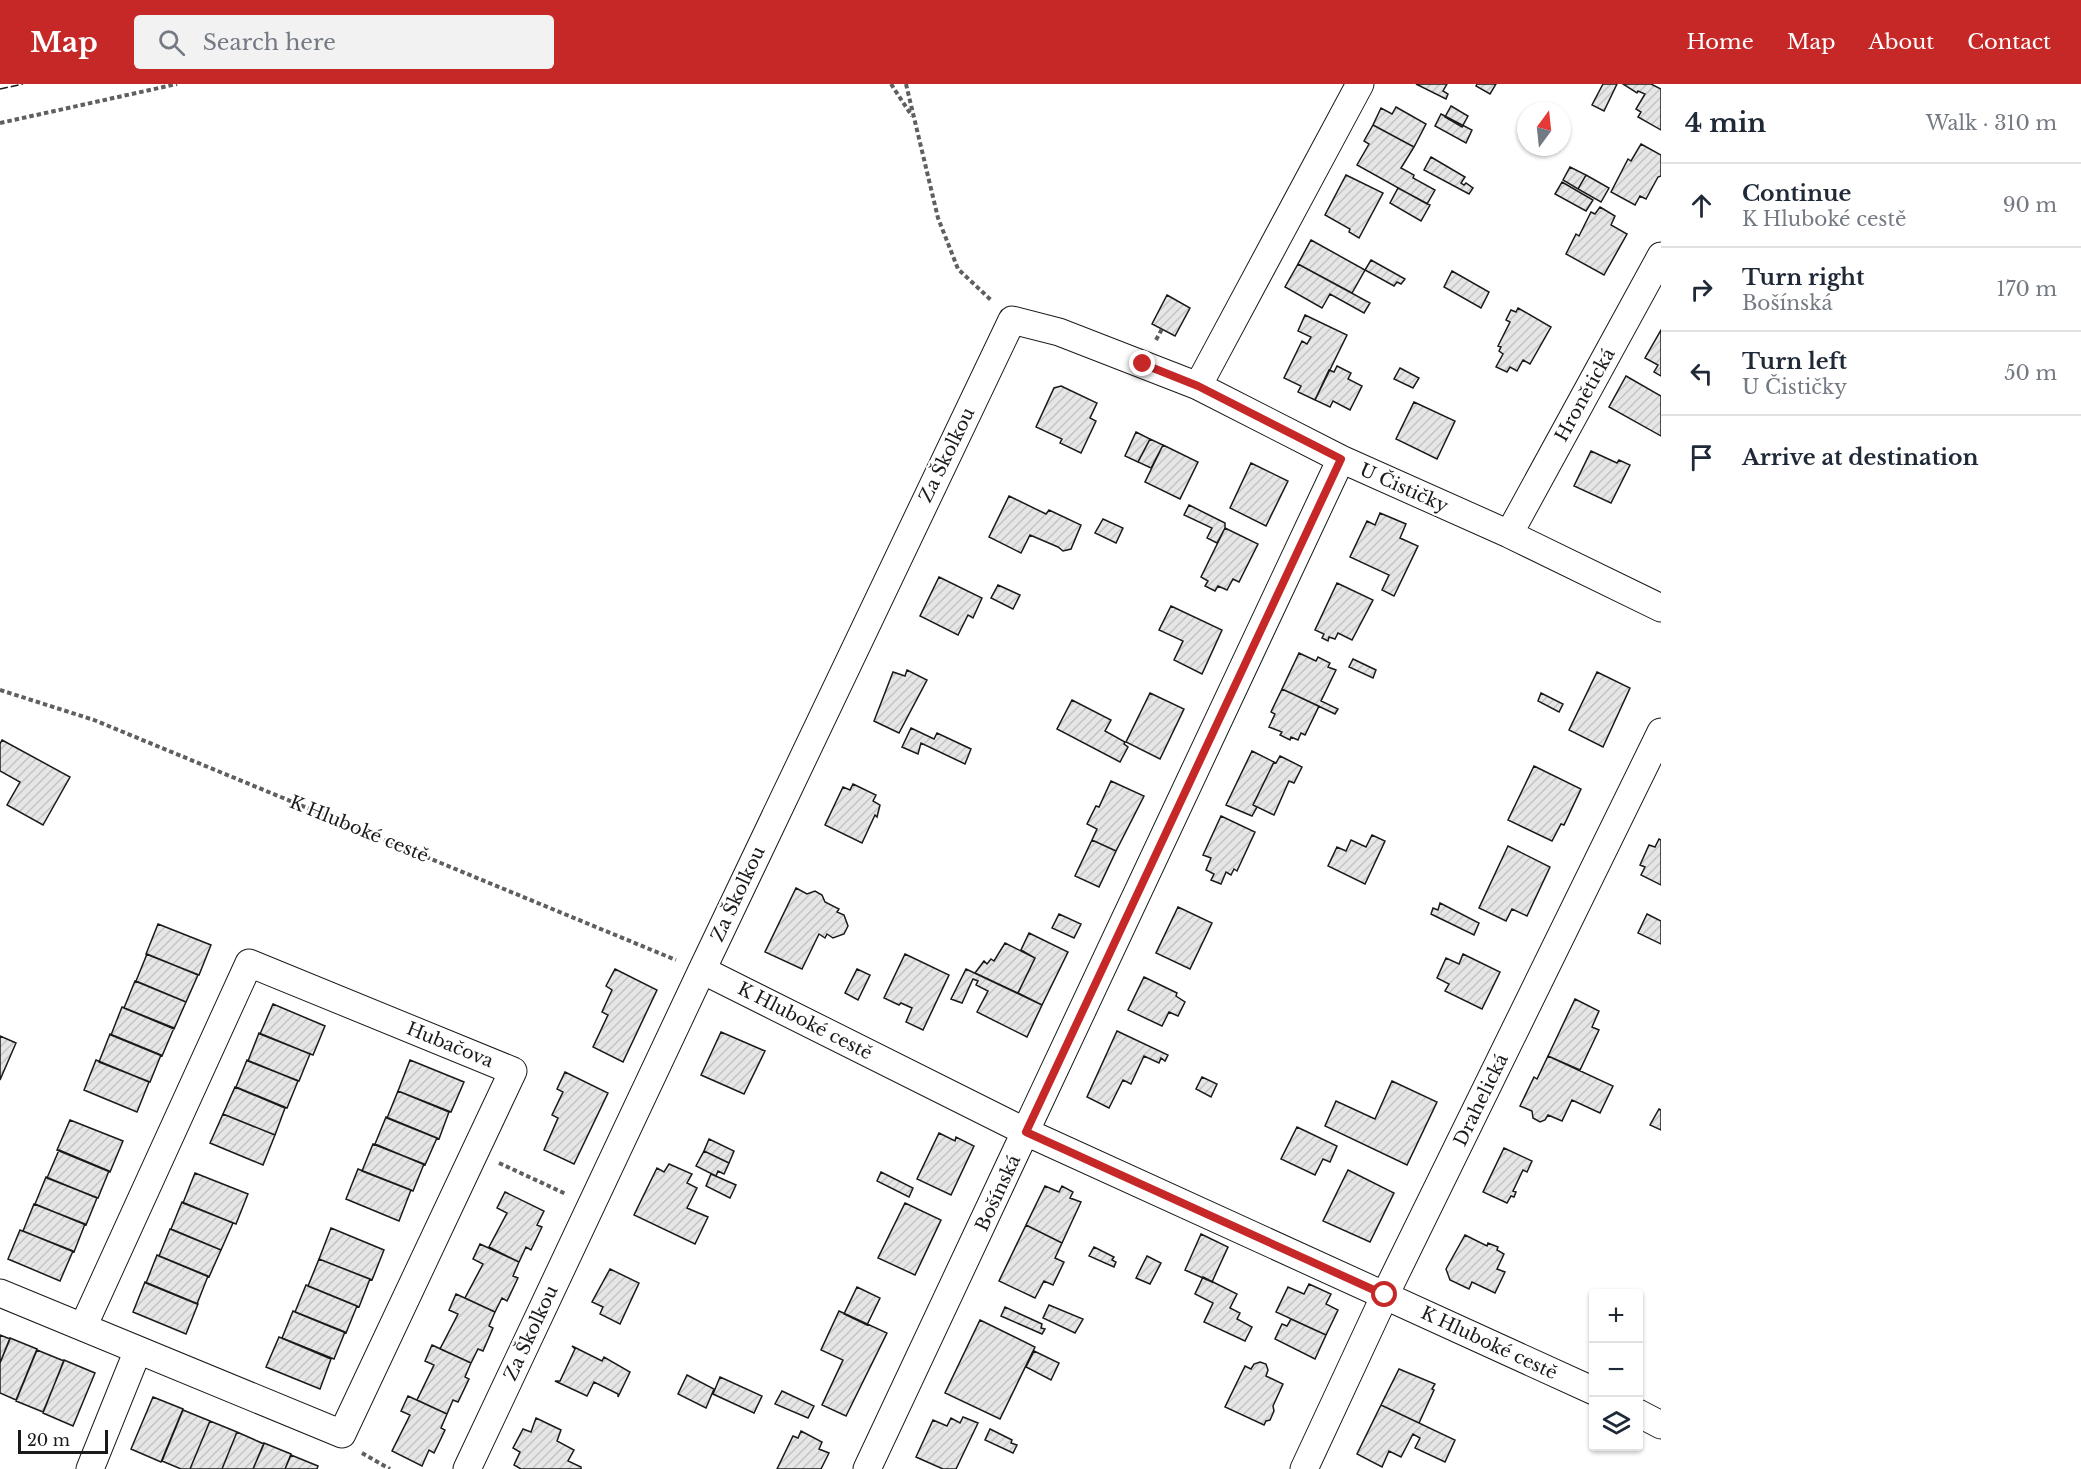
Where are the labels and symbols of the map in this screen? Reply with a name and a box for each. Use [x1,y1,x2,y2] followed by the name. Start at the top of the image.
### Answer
[1517,102,1571,156] north arrow
[1550,345,1620,445] street label: Hronětická
[1129,350,1155,376] route end
[914,404,979,506] street label: Za Školkou
[1356,458,1453,517] street label: U Čističky
[286,791,432,867] street label: K Hluboké cestě
[705,842,770,945] street label: Za Školkou
[734,978,876,1064] street label: K Hluboké cestě
[403,1018,497,1072] street label: Hubačova
[1449,1050,1513,1150] street label: Drahelická
[971,1151,1025,1235] street label: Bošínská
[498,1281,563,1384] street label: Za Školkou
[1371,1281,1397,1307] route start
[1417,1302,1561,1384] street label: K Hluboké cestě
[18,1427,108,1454] scale bar

